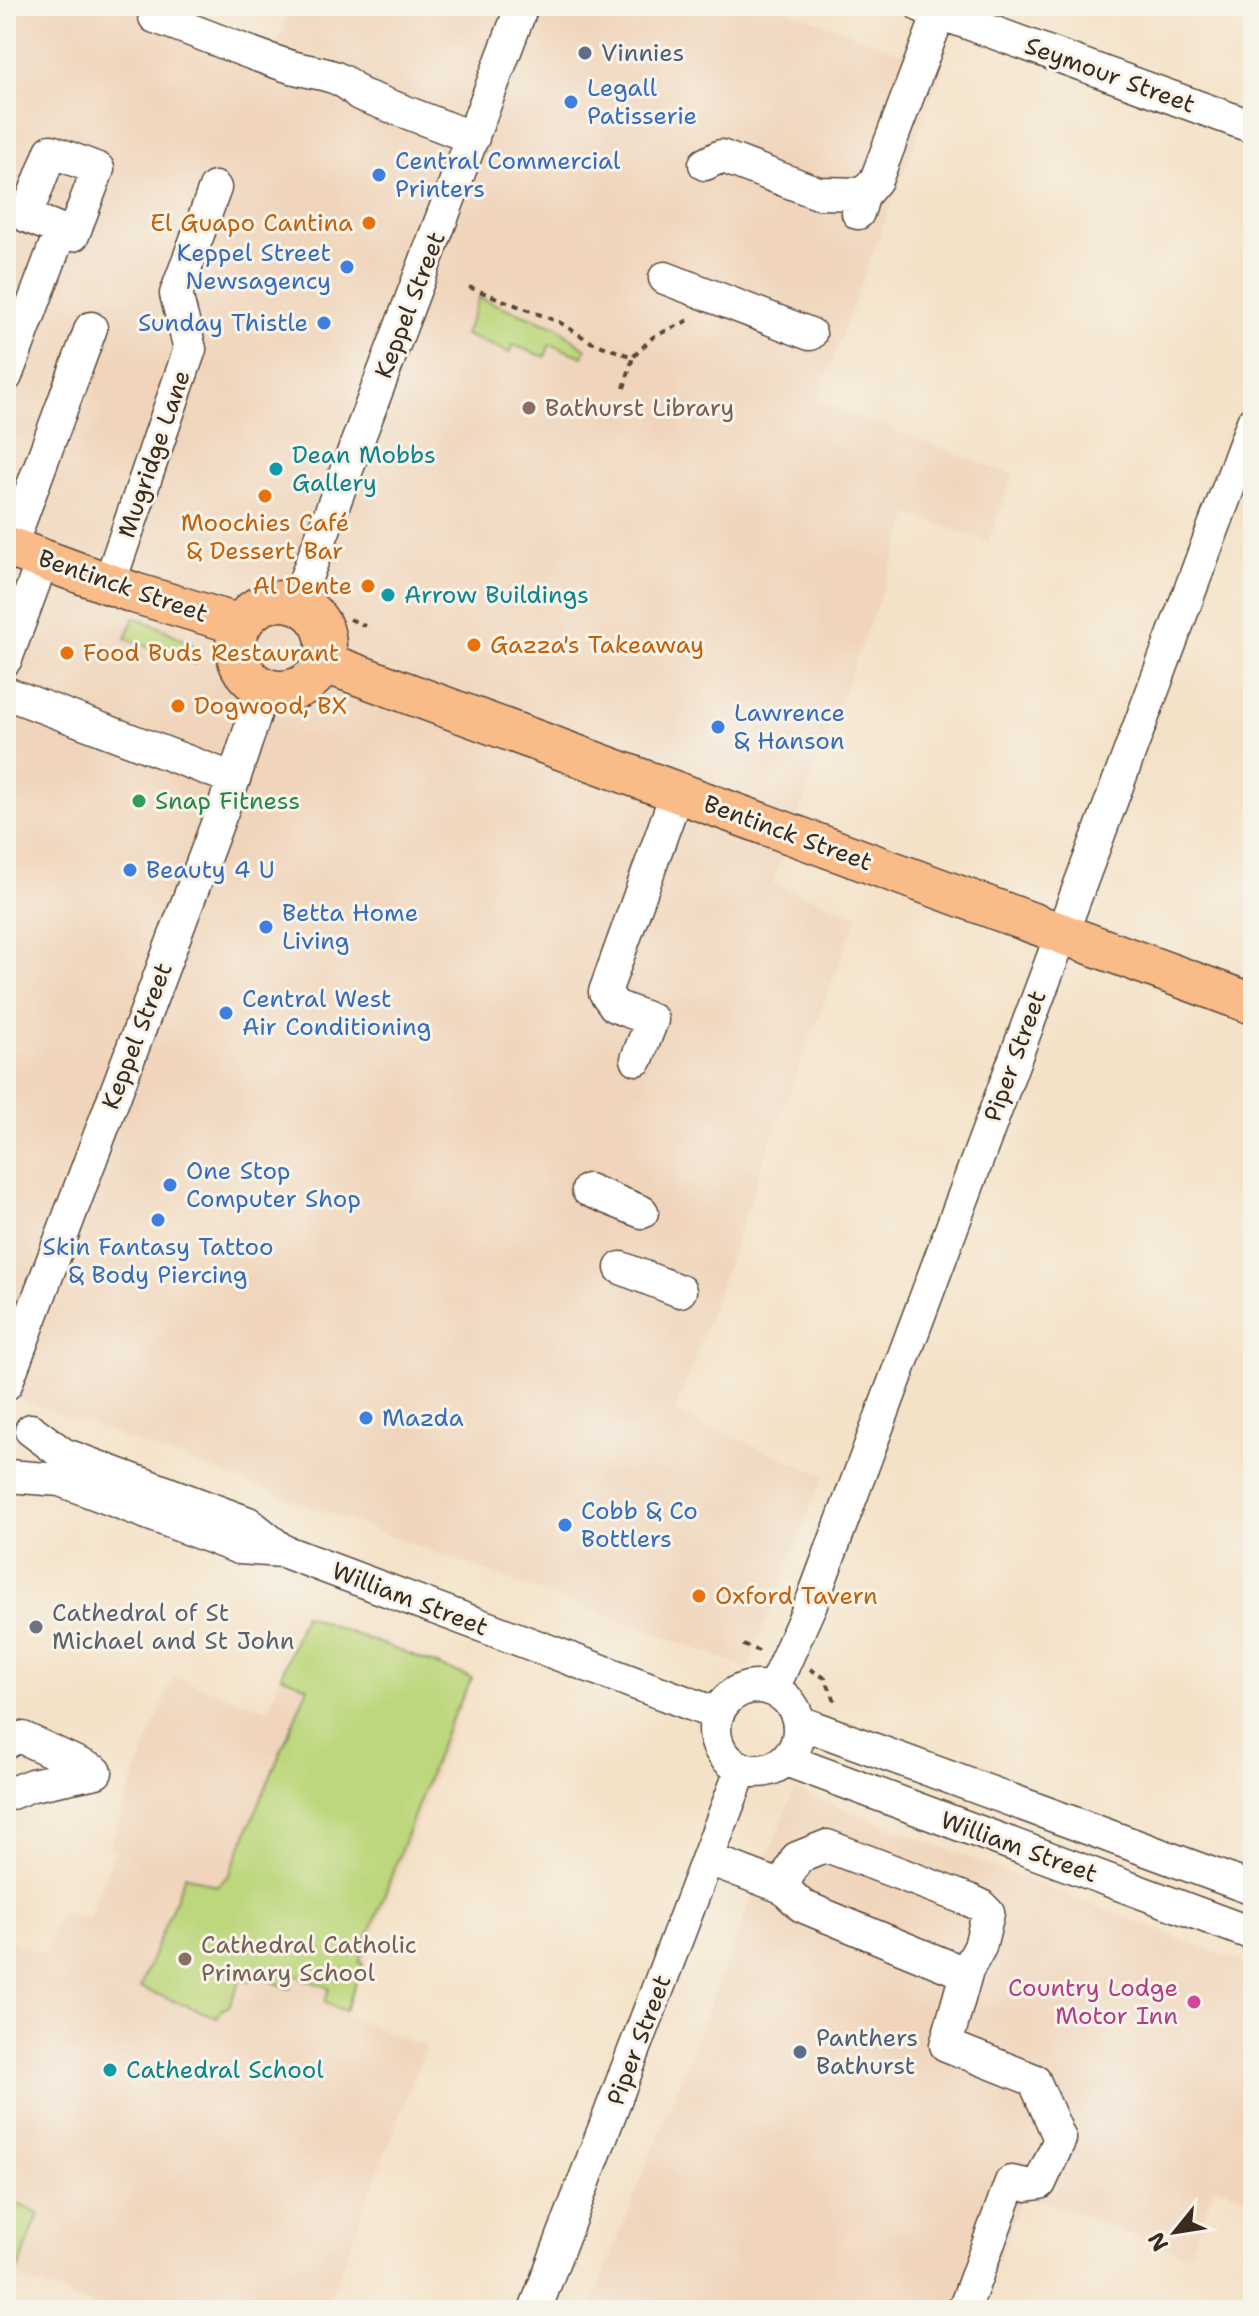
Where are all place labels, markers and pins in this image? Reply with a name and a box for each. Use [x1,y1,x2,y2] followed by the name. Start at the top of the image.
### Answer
[601,37,684,69] place label: Vinnies
[576,44,594,62] marker: Vinnies
[587,72,697,132] place label: Legall Patisserie
[562,93,580,111] marker: Legall Patisserie
[395,145,621,205] place label: Central Commercial Printers
[370,166,388,184] marker: Central Commercial Printers
[150,207,353,239] place label: El Guapo Cantina
[360,214,378,232] marker: El Guapo Cantina
[177,237,331,297] place label: Keppel Street Newsagency
[338,258,356,276] marker: Keppel Street Newsagency
[138,307,308,339] place label: Sunday Thistle
[315,314,333,332] marker: Sunday Thistle
[545,392,734,424] place label: Bathurst Library
[520,399,538,417] marker: Bathurst Library
[292,439,436,499] place label: Dean Mobbs Gallery
[267,460,285,478] marker: Dean Mobbs Gallery
[256,487,274,505] marker: Moochies Café & Dessert Bar
[181,507,349,567] place label: Moochies Café & Dessert Bar
[252,570,352,602] place label: Al Dente
[359,577,377,595] marker: Al Dente
[404,579,589,611] place label: Arrow Buildings
[379,586,397,604] marker: Arrow Buildings
[490,629,704,661] place label: Gazza's Takeaway
[465,636,483,654] marker: Gazza's Takeaway
[83,637,339,669] place label: Food Buds Restaurant
[58,644,76,662] marker: Food Buds Restaurant
[194,690,347,722] place label: Dogwood, BX
[169,697,187,715] marker: Dogwood, BX
[734,697,845,757] place label: Lawrence & Hanson
[709,718,727,736] marker: Lawrence & Hanson
[155,785,300,817] place label: Snap Fitness
[130,792,148,810] marker: Snap Fitness
[146,854,275,886] place label: Beauty 4 U
[121,861,139,879] marker: Beauty 4 U
[282,897,418,957] place label: Betta Home Living
[257,918,275,936] marker: Betta Home Living
[242,983,431,1043] place label: Central West Air Conditioning
[217,1004,235,1022] marker: Central West Air Conditioning
[186,1155,361,1215] place label: One Stop Computer Shop
[161,1176,179,1194] marker: One Stop Computer Shop
[149,1211,167,1229] marker: Skin Fantasy Tattoo & Body Piercing
[43,1231,273,1291] place label: Skin Fantasy Tattoo & Body Piercing
[382,1402,464,1434] place label: Mazda
[357,1409,375,1427] marker: Mazda
[581,1495,698,1555] place label: Cobb & Co Bottlers
[556,1516,574,1534] marker: Cobb & Co Bottlers
[715,1580,878,1612] place label: Oxford Tavern
[690,1587,708,1605] marker: Oxford Tavern
[52,1597,294,1657] place label: Cathedral of St Michael and St John
[27,1618,45,1636] marker: Cathedral of St Michael and St John
[201,1929,417,1989] place label: Cathedral Catholic Primary School
[176,1950,194,1968] marker: Cathedral Catholic Primary School
[1008,1972,1178,2032] place label: Country Lodge Motor Inn
[1185,1993,1203,2011] marker: Country Lodge Motor Inn
[816,2022,918,2082] place label: Panthers Bathurst
[791,2043,809,2061] marker: Panthers Bathurst
[126,2054,324,2086] place label: Cathedral School
[101,2061,119,2079] marker: Cathedral School

